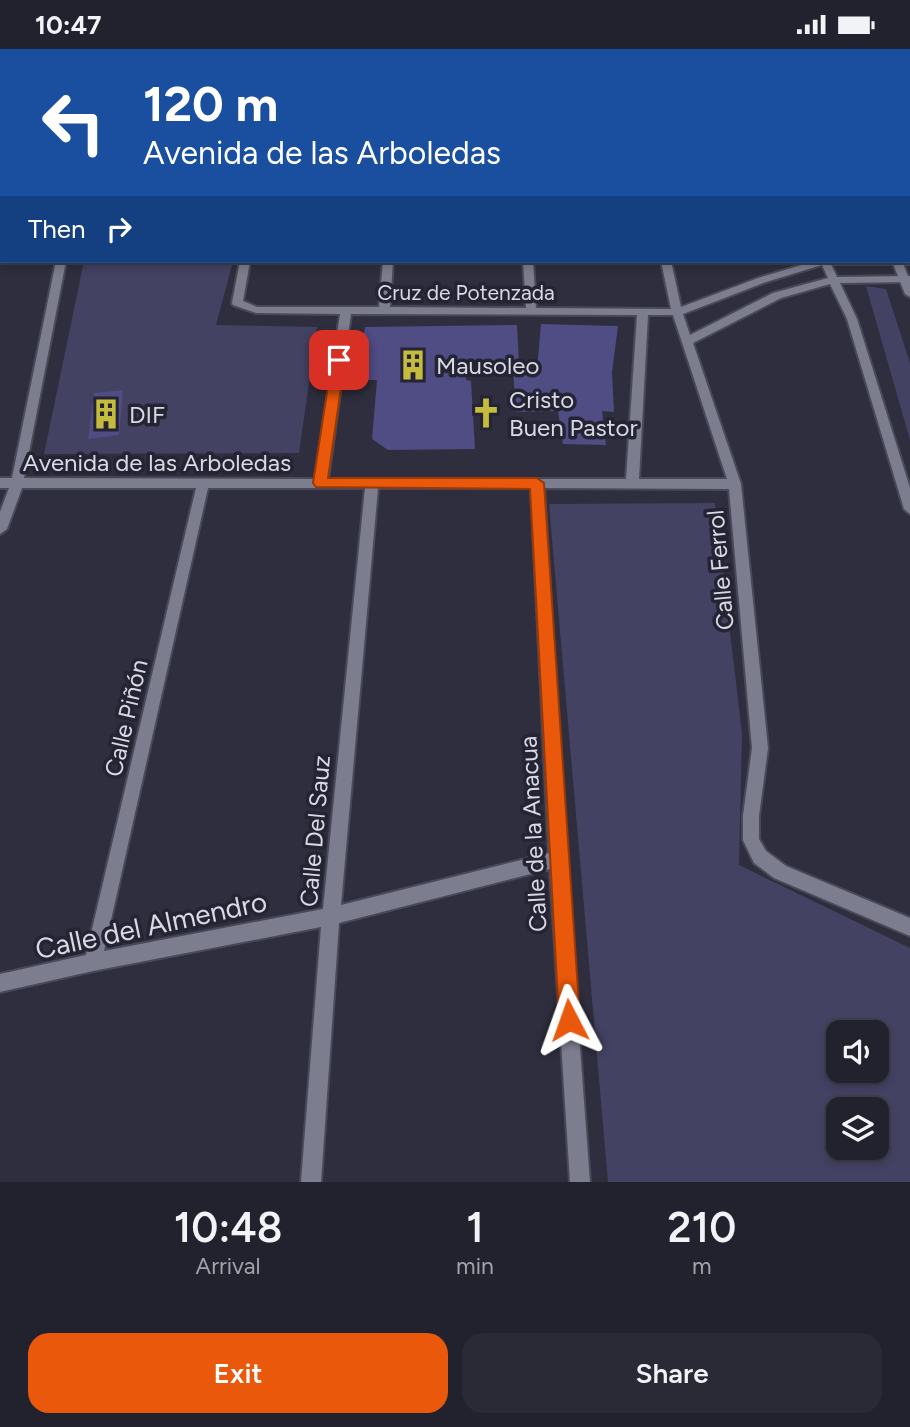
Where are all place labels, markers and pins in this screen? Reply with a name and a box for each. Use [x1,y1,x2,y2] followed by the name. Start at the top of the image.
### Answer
[309,330,369,390] pin
[396,348,430,382] building icon: Mausoleo
[436,351,539,380] place label: Mausoleo
[509,385,638,442] place label: Cristo Buen Pastor
[469,396,503,430] church icon: Cristo Buen Pastor
[89,397,123,431] building icon: DIF
[129,400,165,429] place label: DIF

